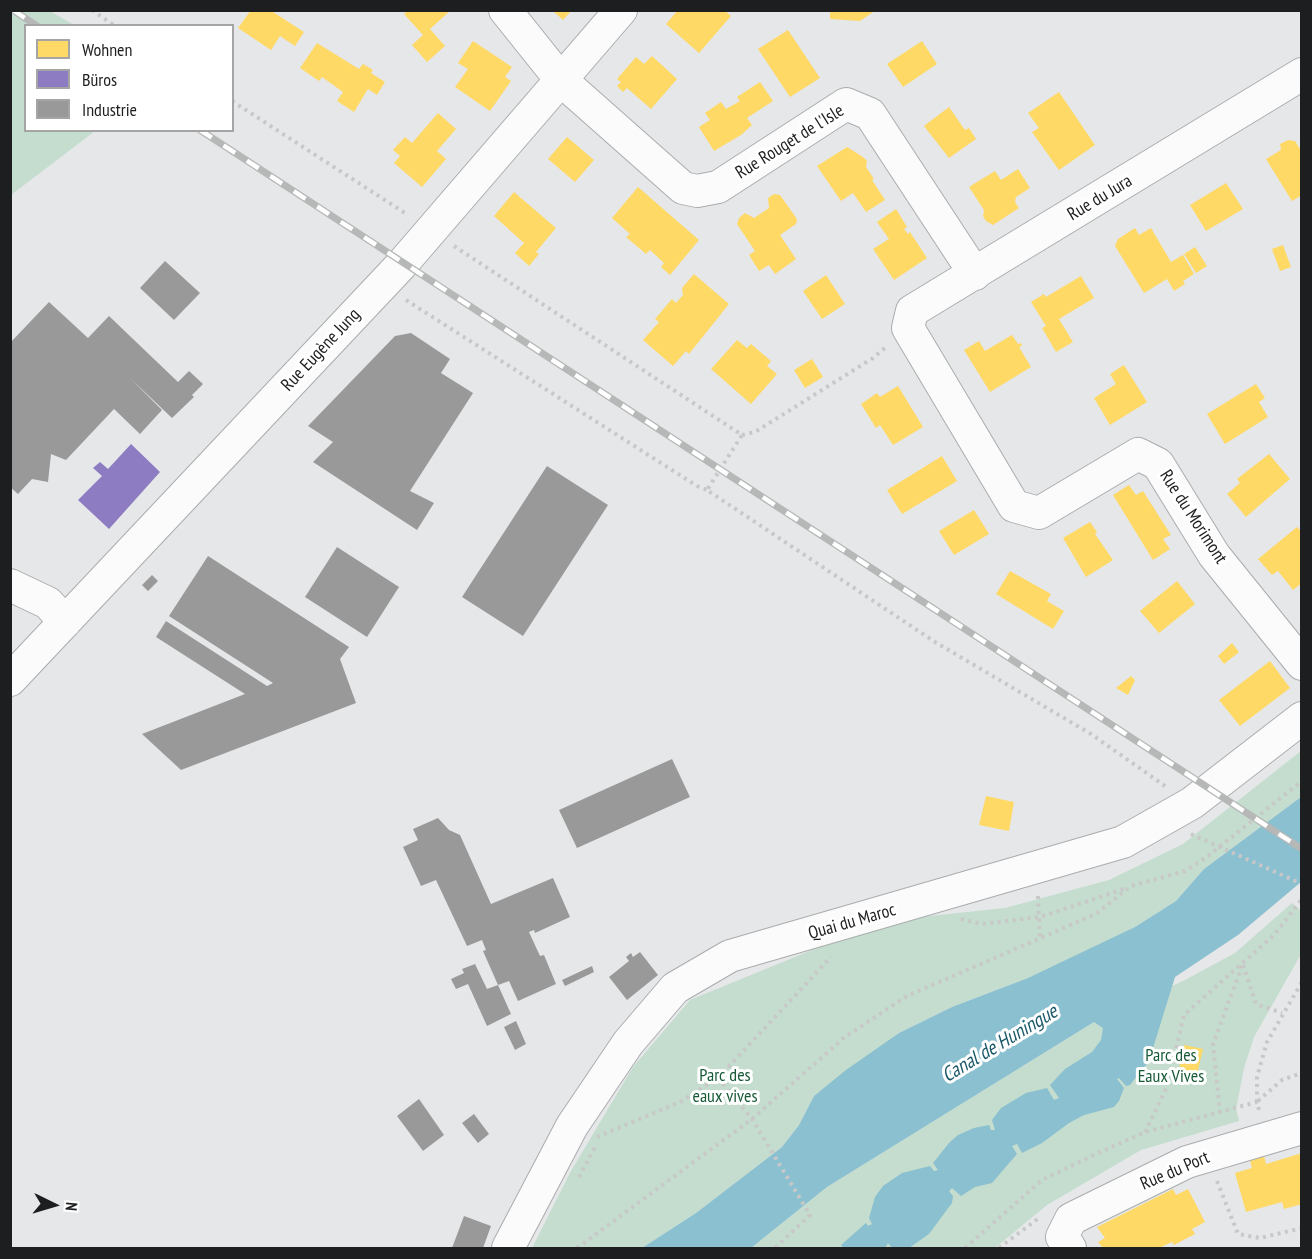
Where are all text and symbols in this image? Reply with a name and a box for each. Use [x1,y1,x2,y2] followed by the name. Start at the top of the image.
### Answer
[24,24,234,132] legend
[82,38,132,61] text: Wohnen
[82,68,117,91] text: Büros
[82,98,137,121] text: Industrie
[732,100,848,184] street label: Rue Rouget de l'Isle
[1064,170,1136,226] street label: Rue du Jura
[277,304,365,396] street label: Rue Eugène Jung
[1155,466,1231,568] street label: Rue du Morimont
[806,899,898,945] street label: Quai du Maroc
[938,1000,1062,1088] water label: Canal de Huningue
[1138,1045,1204,1088] park label: Parc des Eaux Vives
[692,1065,758,1108] park label: Parc des eaux vives
[1137,1147,1213,1195] street label: Rue du Port
[24,1175,84,1235] north arrow
[62,1201,82,1212] text: N

